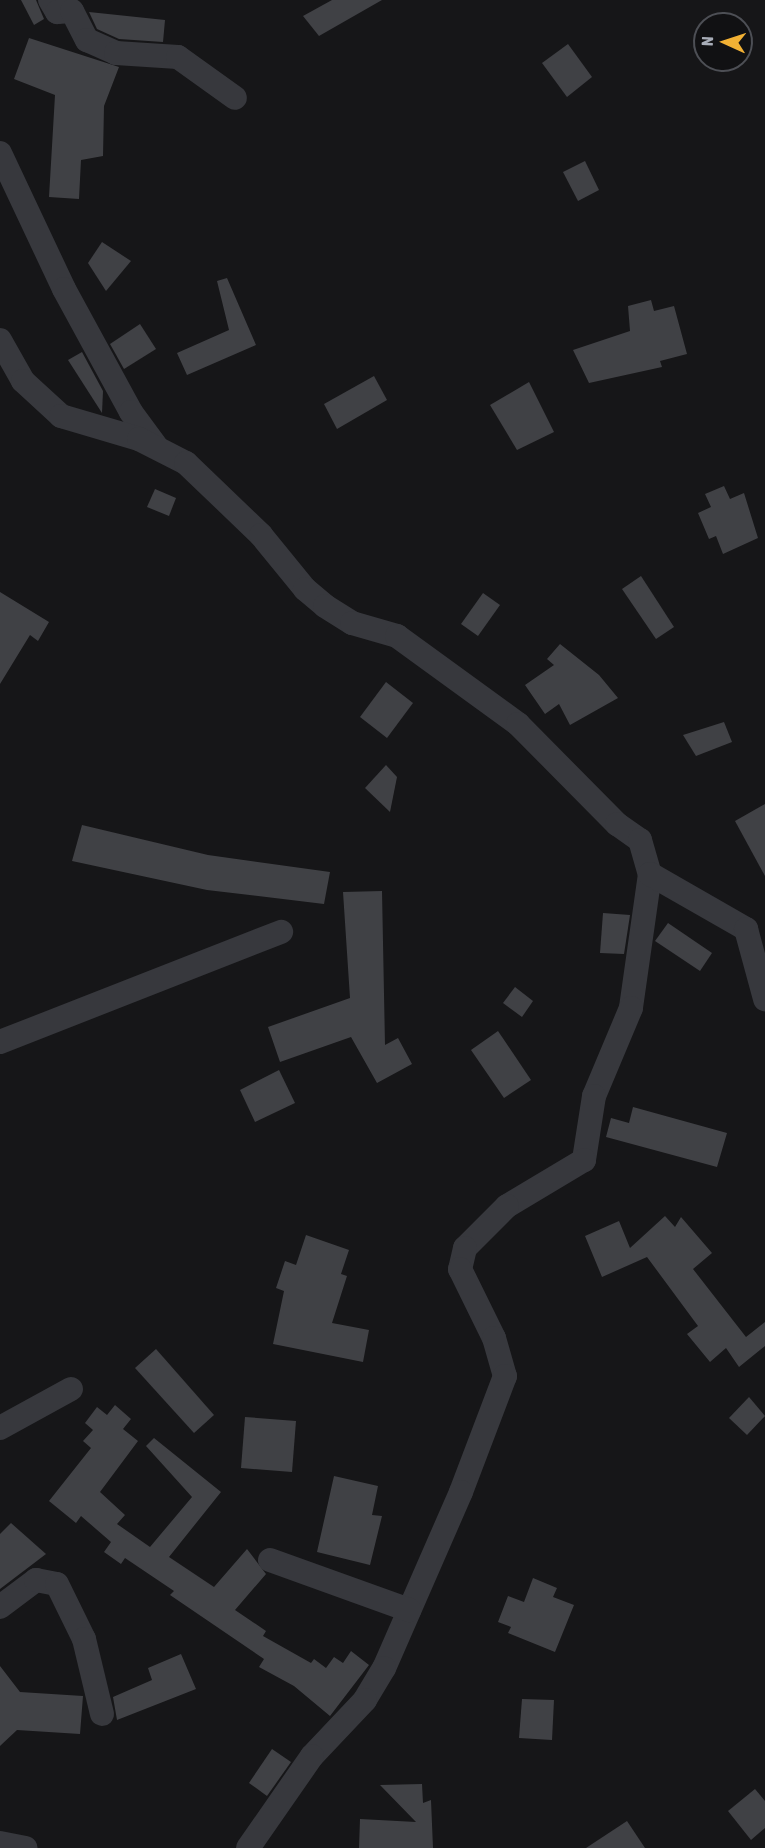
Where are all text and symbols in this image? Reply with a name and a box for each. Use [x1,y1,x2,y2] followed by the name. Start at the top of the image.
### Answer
[693,12,753,72] north arrow
[698,36,716,46] text: N

